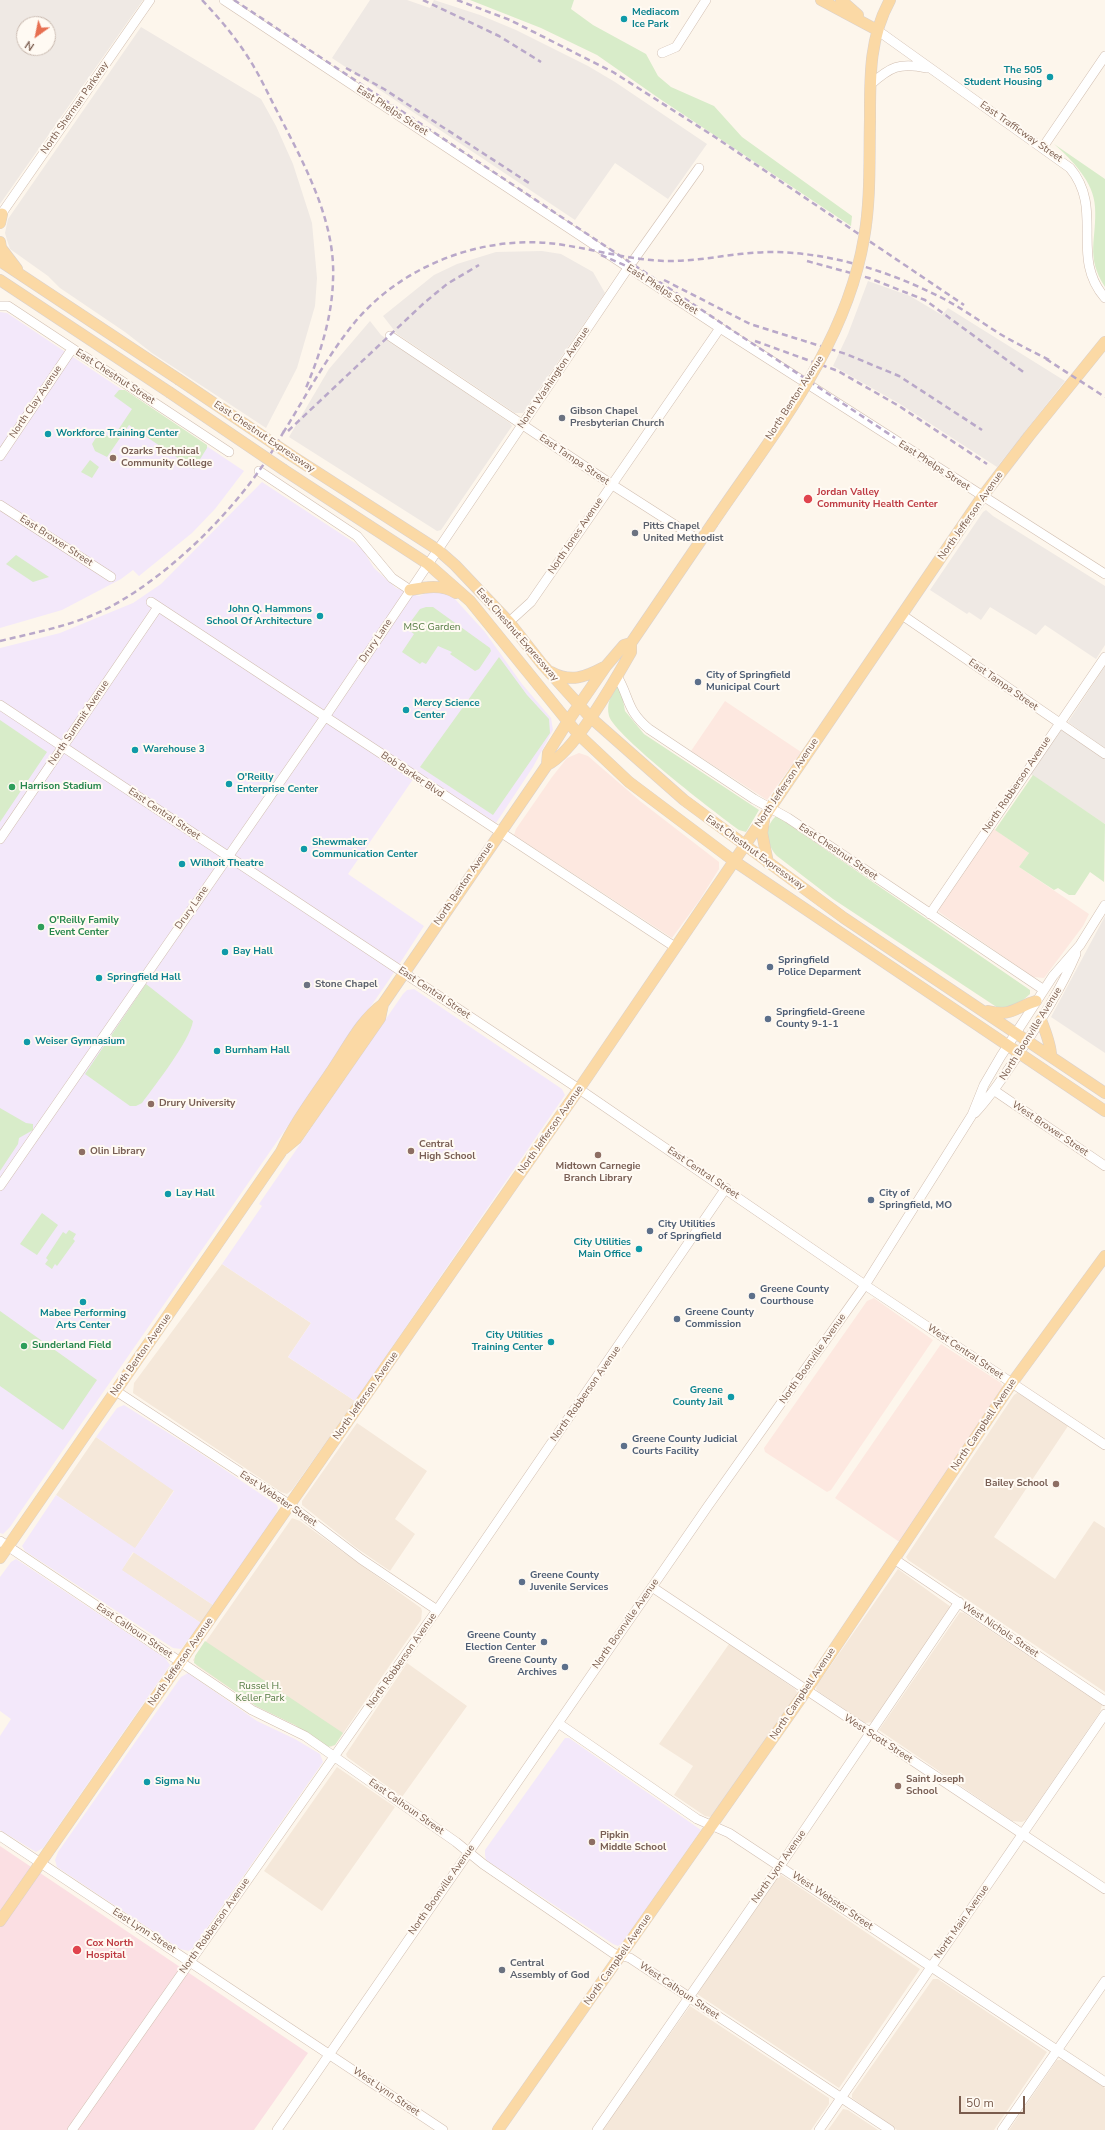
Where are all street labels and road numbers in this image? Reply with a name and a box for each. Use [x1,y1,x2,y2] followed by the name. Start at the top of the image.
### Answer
[39,60,111,156] street label: North Sherman Parkway
[354,83,430,139] street label: East Phelps Street
[977,99,1065,165] street label: East Trafficway Street
[624,262,700,318] street label: East Phelps Street
[515,325,593,431] street label: North Washington Avenue
[73,347,157,407] street label: East Chestnut Street
[763,354,827,442] street label: North Benton Avenue
[7,363,65,441] street label: North Clay Avenue
[211,399,317,475] street label: East Chestnut Expressway
[537,432,611,488] street label: East Tampa Street
[896,438,972,494] street label: East Phelps Street
[936,470,1006,562] street label: North Jefferson Avenue
[546,495,606,577] street label: North Jones Avenue
[17,513,95,569] street label: East Brower Street
[473,586,561,684] street label: East Chestnut Expressway
[357,617,395,665] street label: Drury Lane
[966,657,1040,713] street label: East Tampa Street
[46,678,112,768] street label: North Summit Avenue
[980,734,1054,836] street label: North Robberson Avenue
[753,736,821,830] street label: North Jefferson Avenue
[378,750,446,800] street label: Bob Barker Blvd
[126,785,202,843] street label: East Central Street
[703,813,807,893] street label: East Chestnut Expressway
[796,821,880,883] street label: East Chestnut Street
[432,840,496,928] street label: North Benton Avenue
[173,884,211,932] street label: Drury Lane
[396,964,472,1022] street label: East Central Street
[997,985,1065,1083] street label: North Boonville Avenue
[516,1084,586,1176] street label: North Jefferson Avenue
[1010,1099,1090,1159] street label: West Brower Street
[665,1144,741,1202] street label: East Central Street
[108,1312,174,1398] street label: North Benton Avenue
[777,1312,849,1406] street label: North Boonville Avenue
[925,1322,1005,1382] street label: West Central Street
[548,1344,624,1444] street label: North Robberson Avenue
[331,1350,401,1442] street label: North Jefferson Avenue
[949,1377,1019,1473] street label: North Campbell Avenue
[237,1469,319,1529] street label: East Webster Street
[590,1577,662,1671] street label: North Boonville Avenue
[959,1600,1041,1660] street label: West Nichols Street
[94,1601,174,1661] street label: East Calhoun Street
[364,1611,440,1711] street label: North Robberson Avenue
[146,1616,216,1708] street label: North Jefferson Avenue
[768,1646,838,1742] street label: North Campbell Avenue
[841,1712,915,1766] street label: West Scott Street
[366,1777,446,1837] street label: East Calhoun Street
[749,1828,809,1906] street label: North Lyon Avenue
[406,1843,478,1937] street label: North Boonville Avenue
[789,1869,875,1933] street label: West Webster Street
[177,1876,253,1976] street label: North Robberson Avenue
[932,1883,992,1961] street label: North Main Avenue
[110,1906,178,1956] street label: East Lynn Street
[582,1912,654,2008] street label: North Campbell Avenue
[637,1960,721,2022] street label: West Calhoun Street
[350,2065,422,2119] street label: West Lynn Street

